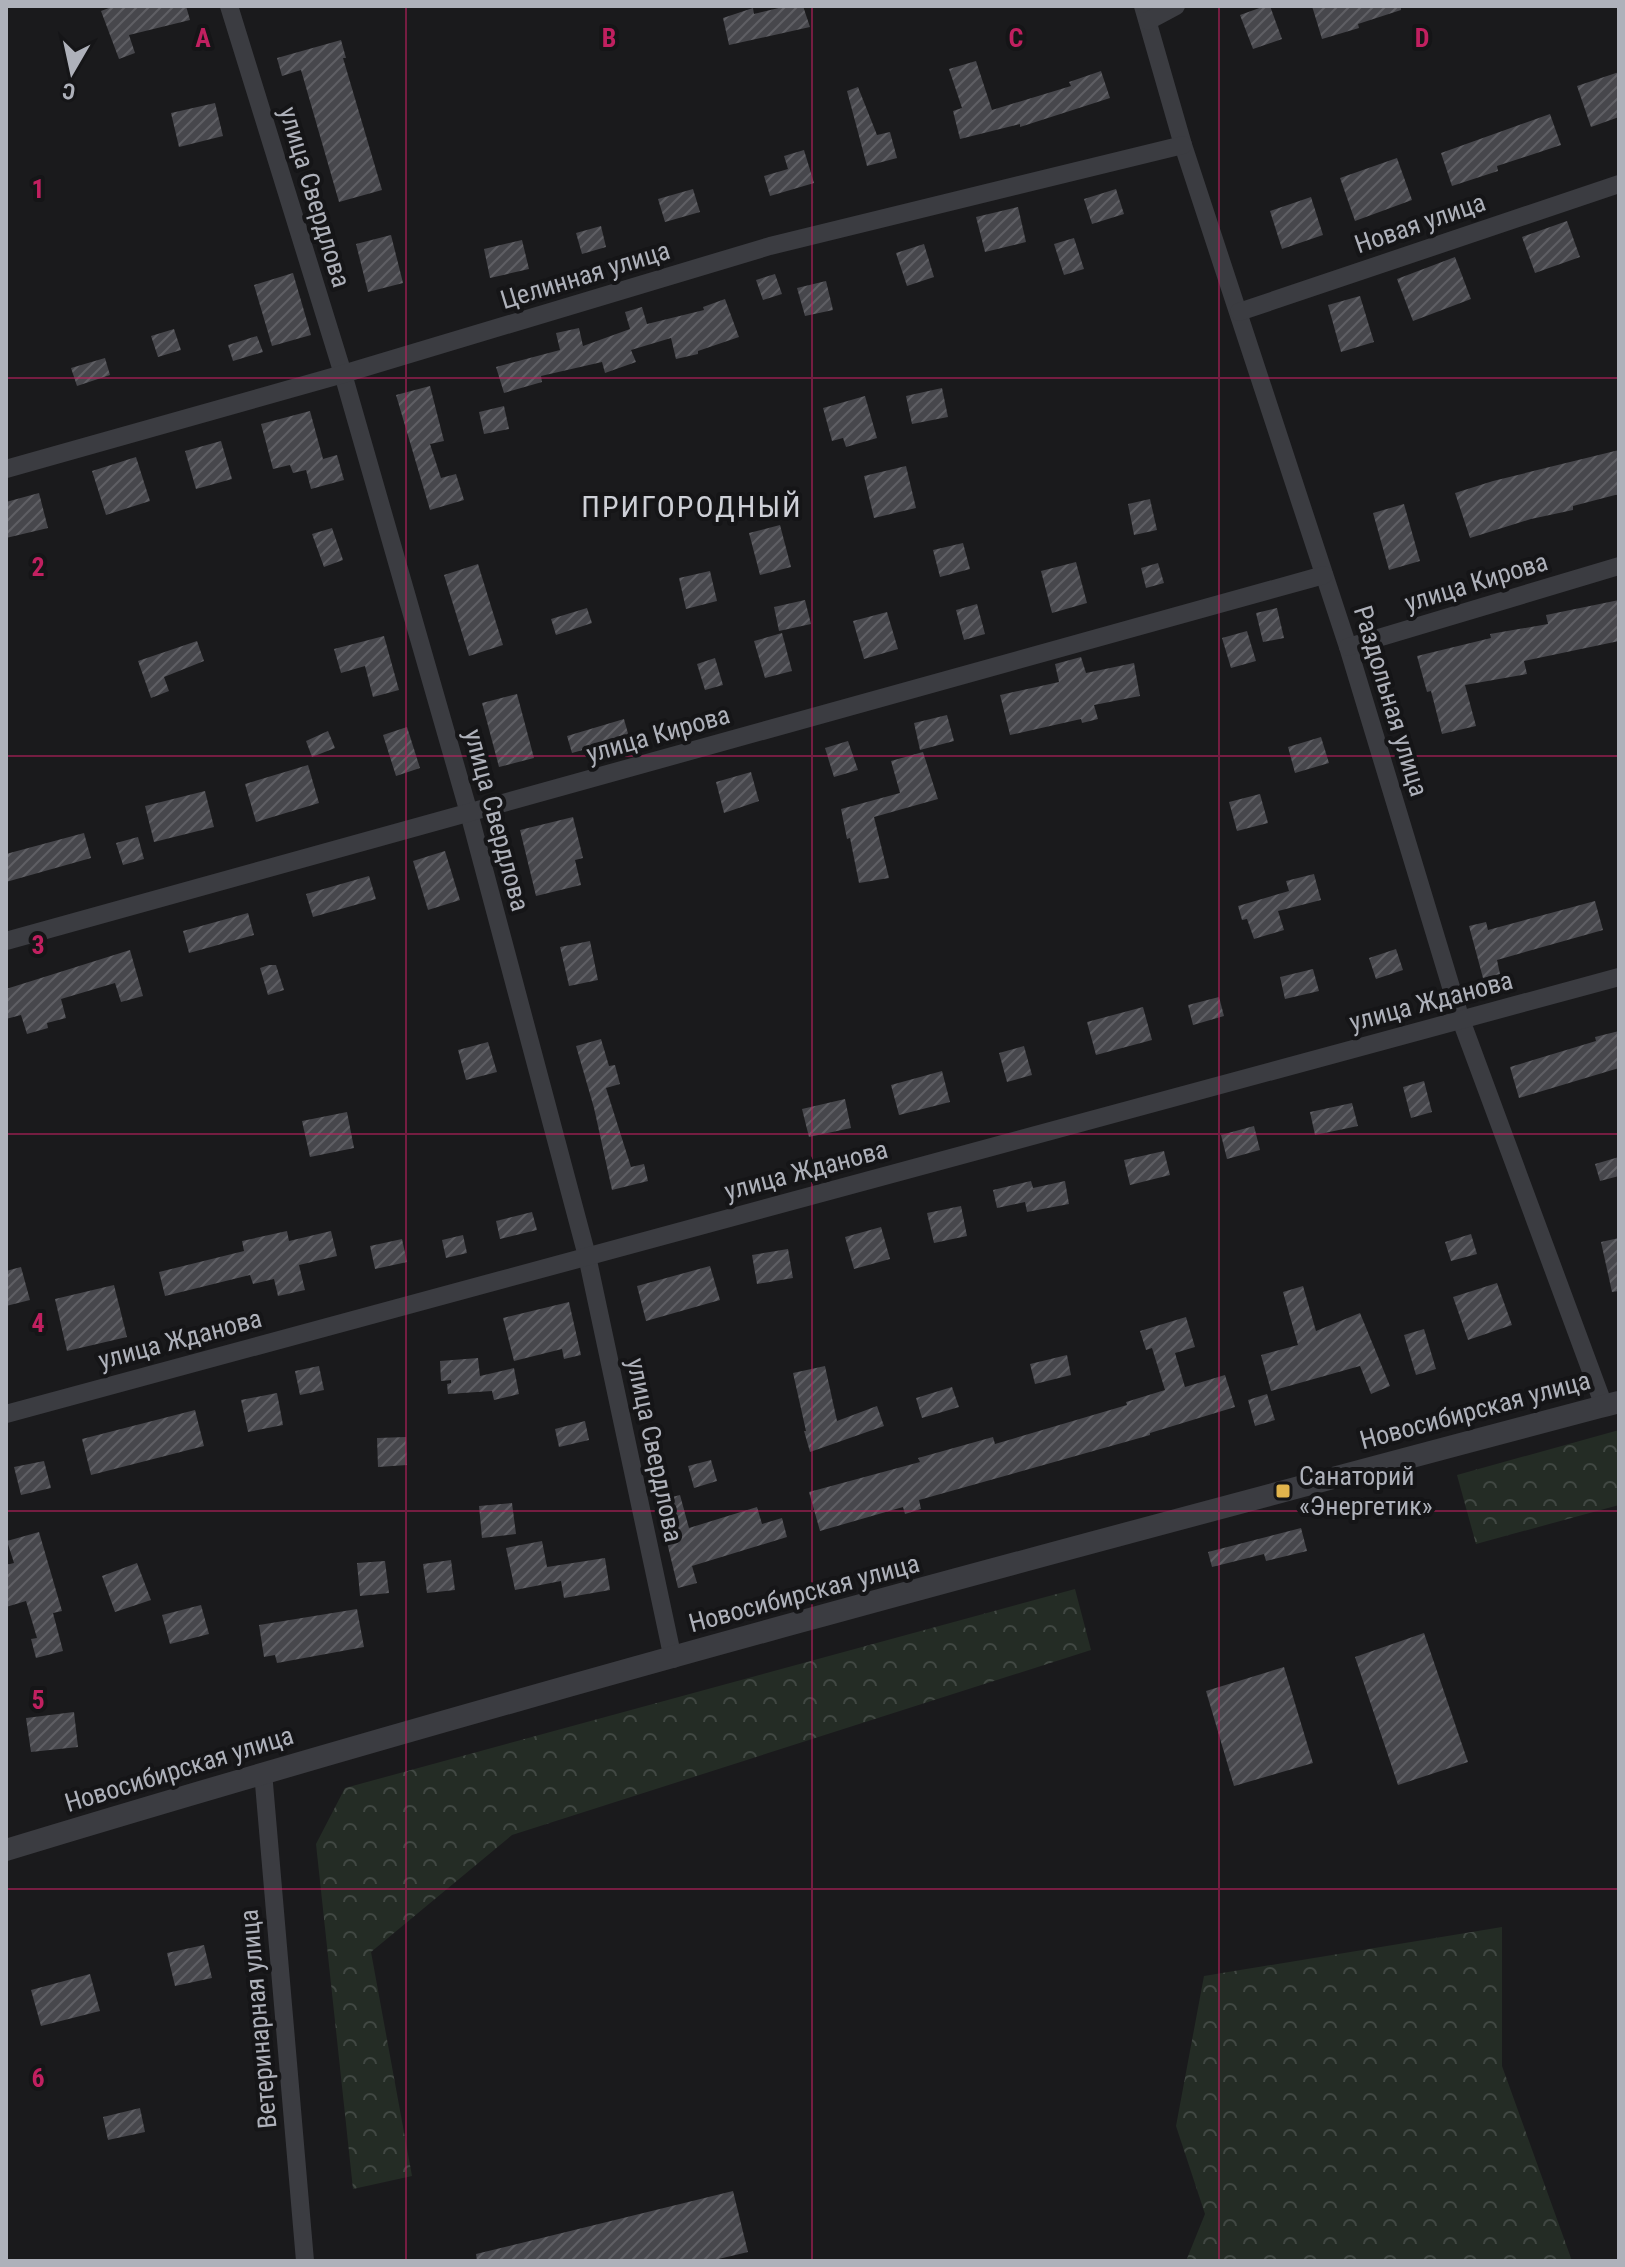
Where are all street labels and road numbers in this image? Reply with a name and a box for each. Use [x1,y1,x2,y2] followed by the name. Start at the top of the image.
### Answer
[273,103,357,291] street label: улица Свердлова
[1351,187,1489,259] street label: Новая улица
[497,235,673,315] street label: Целинная улица
[1401,546,1551,618] street label: улица Кирова
[1348,602,1434,800] street label: Раздольная улица
[583,699,733,769] street label: улица Кирова
[458,726,536,914] street label: улица Свердлова
[1346,965,1516,1037] street label: улица Жданова
[721,1134,891,1206] street label: улица Жданова
[95,1303,265,1375] street label: улица Жданова
[621,1355,689,1545] street label: улица Свердлова
[1356,1365,1594,1455] street label: Новосибирская улица
[685,1548,923,1638] street label: Новосибирская улица
[61,1720,297,1818] street label: Новосибирская улица
[233,1908,283,2130] street label: Ветеринарная улица

